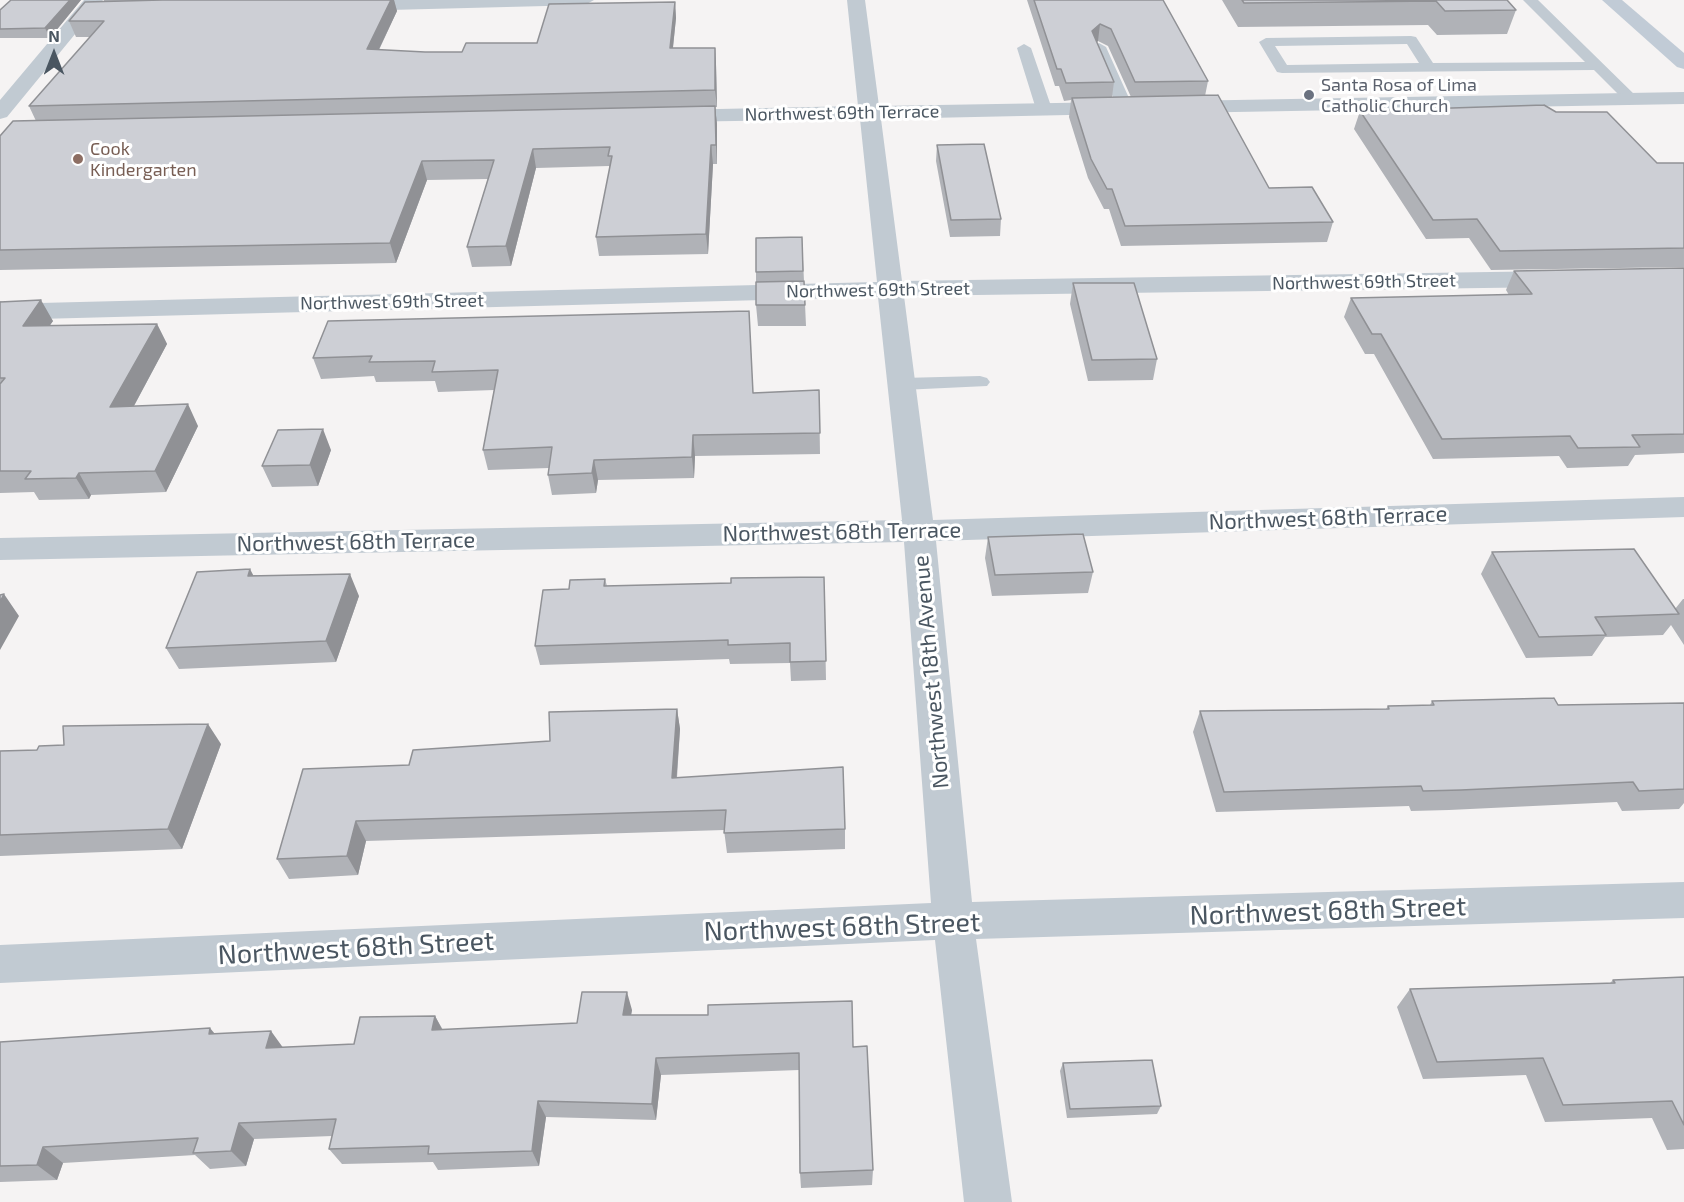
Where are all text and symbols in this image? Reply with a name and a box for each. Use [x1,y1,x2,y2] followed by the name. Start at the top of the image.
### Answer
[24,24,84,84] north arrow
[48,26,60,45] text: N
[1321,74,1477,116] place label: Santa Rosa of Lima Catholic Church
[1302,88,1316,102] marker: Santa Rosa of Lima Catholic Church
[745,101,939,125] street label: Northwest 69th Terrace
[90,138,197,180] place label: Cook Kindergarten
[71,152,85,166] marker: Cook Kindergarten
[1272,270,1456,294] street label: Northwest 69th Street
[786,278,970,302] street label: Northwest 69th Street
[300,290,484,314] street label: Northwest 69th Street
[1208,501,1448,535] street label: Northwest 68th Terrace
[722,517,962,547] street label: Northwest 68th Terrace
[236,527,476,557] street label: Northwest 68th Terrace
[908,554,954,790] street label: Northwest 18th Avenue
[1189,890,1467,932] street label: Northwest 68th Street
[703,906,981,948] street label: Northwest 68th Street
[217,925,495,971] street label: Northwest 68th Street

